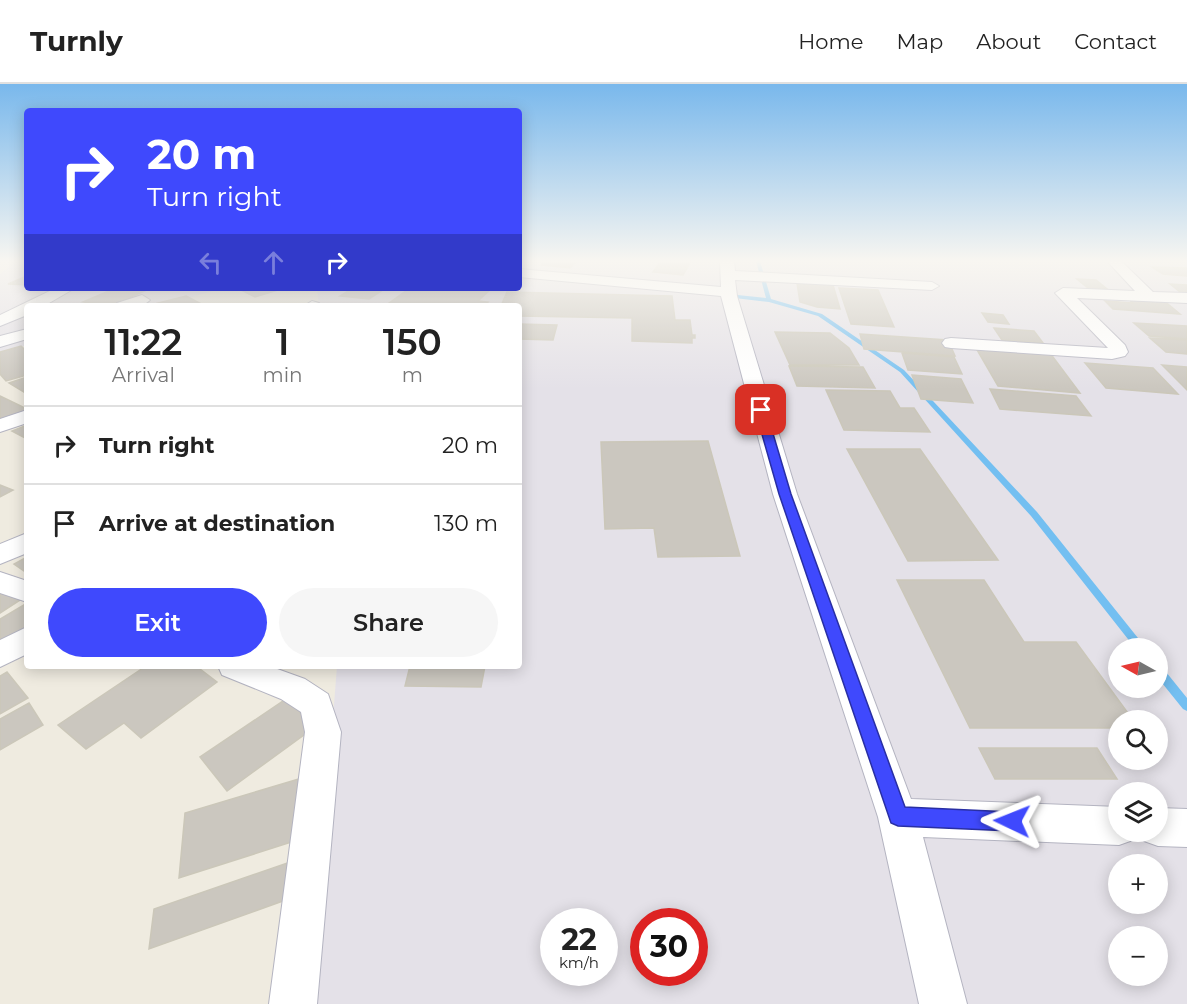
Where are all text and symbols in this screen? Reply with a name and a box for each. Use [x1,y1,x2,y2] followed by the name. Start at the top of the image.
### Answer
[30,24,123,58] text: Turnly
[798,29,863,54] text: Home
[896,29,943,54] text: Map
[976,29,1041,54] text: About
[1074,29,1157,54] text: Contact
[147,128,256,180] text: 20 m
[48,132,126,210] icon: right
[147,180,282,213] text: Turn right
[194,246,227,279] icon: left
[257,246,290,279] icon: ahead
[320,246,353,279] icon: right
[104,320,182,364] text: 11:22
[276,320,289,364] text: 1
[383,320,442,364] text: 150
[112,363,175,387] text: Arrival
[263,363,303,387] text: min
[402,363,423,387] text: m
[735,384,786,435] pin
[744,393,777,426] icon: arrive
[48,429,81,462] icon: right
[99,432,214,459] text: Turn right
[442,432,498,459] text: 20 m
[48,507,81,540] icon: arrive
[99,510,335,537] text: Arrive at destination
[434,510,498,537] text: 130 m
[48,588,267,657] button: Exit
[279,588,498,657] button: Share
[1108,638,1168,698] north arrow
[1108,638,1168,986] map controls
[1108,710,1168,770] button: search
[1108,782,1168,842] button: layers
[980,789,1044,853] position arrow
[1108,854,1168,914] button: +
[630,908,708,986] speed limit sign: 30
[561,921,597,958] text: 22
[1108,926,1168,986] button: −
[559,953,599,972] text: km/h

